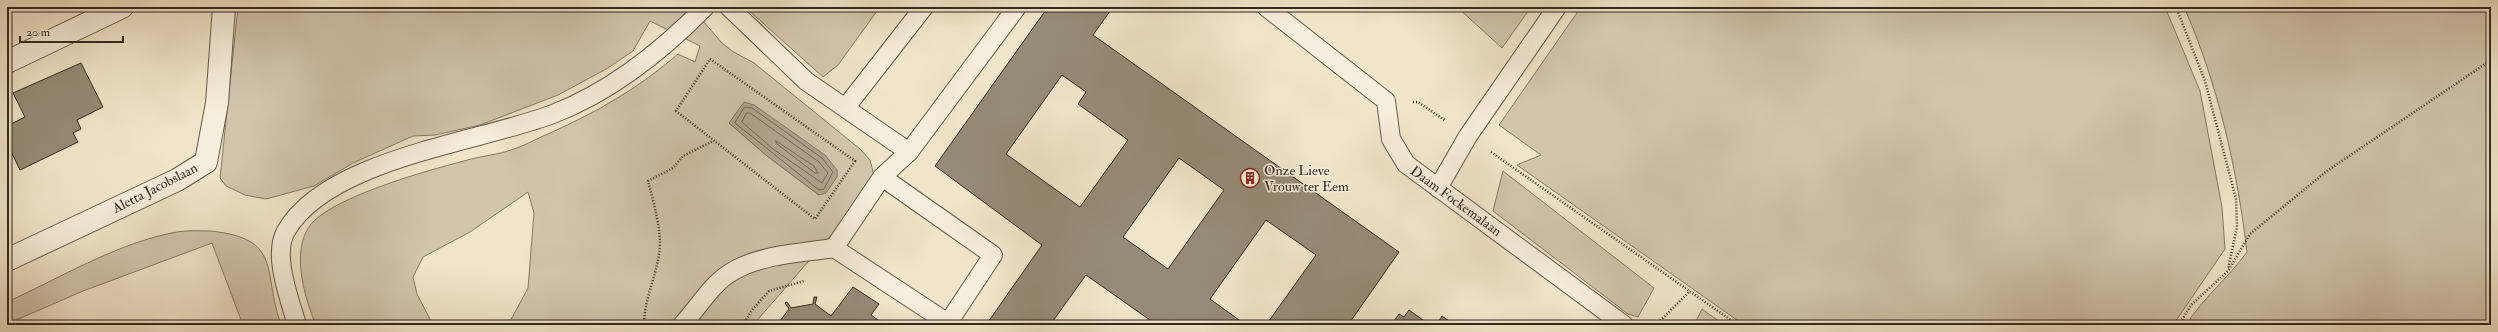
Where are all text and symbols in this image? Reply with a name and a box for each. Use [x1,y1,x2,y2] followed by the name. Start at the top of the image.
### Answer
[20,18,123,44] scale bar
[26,25,51,40] text: 20 m
[109,159,200,217] street label: Aletta Jacobslaan
[1264,162,1349,195] place label: Onze Lieve Vrouw ter Eem
[1407,162,1505,240] street label: Daam Fockemalaan
[1239,167,1261,189] building icon: Onze Lieve Vrouw ter Eem

